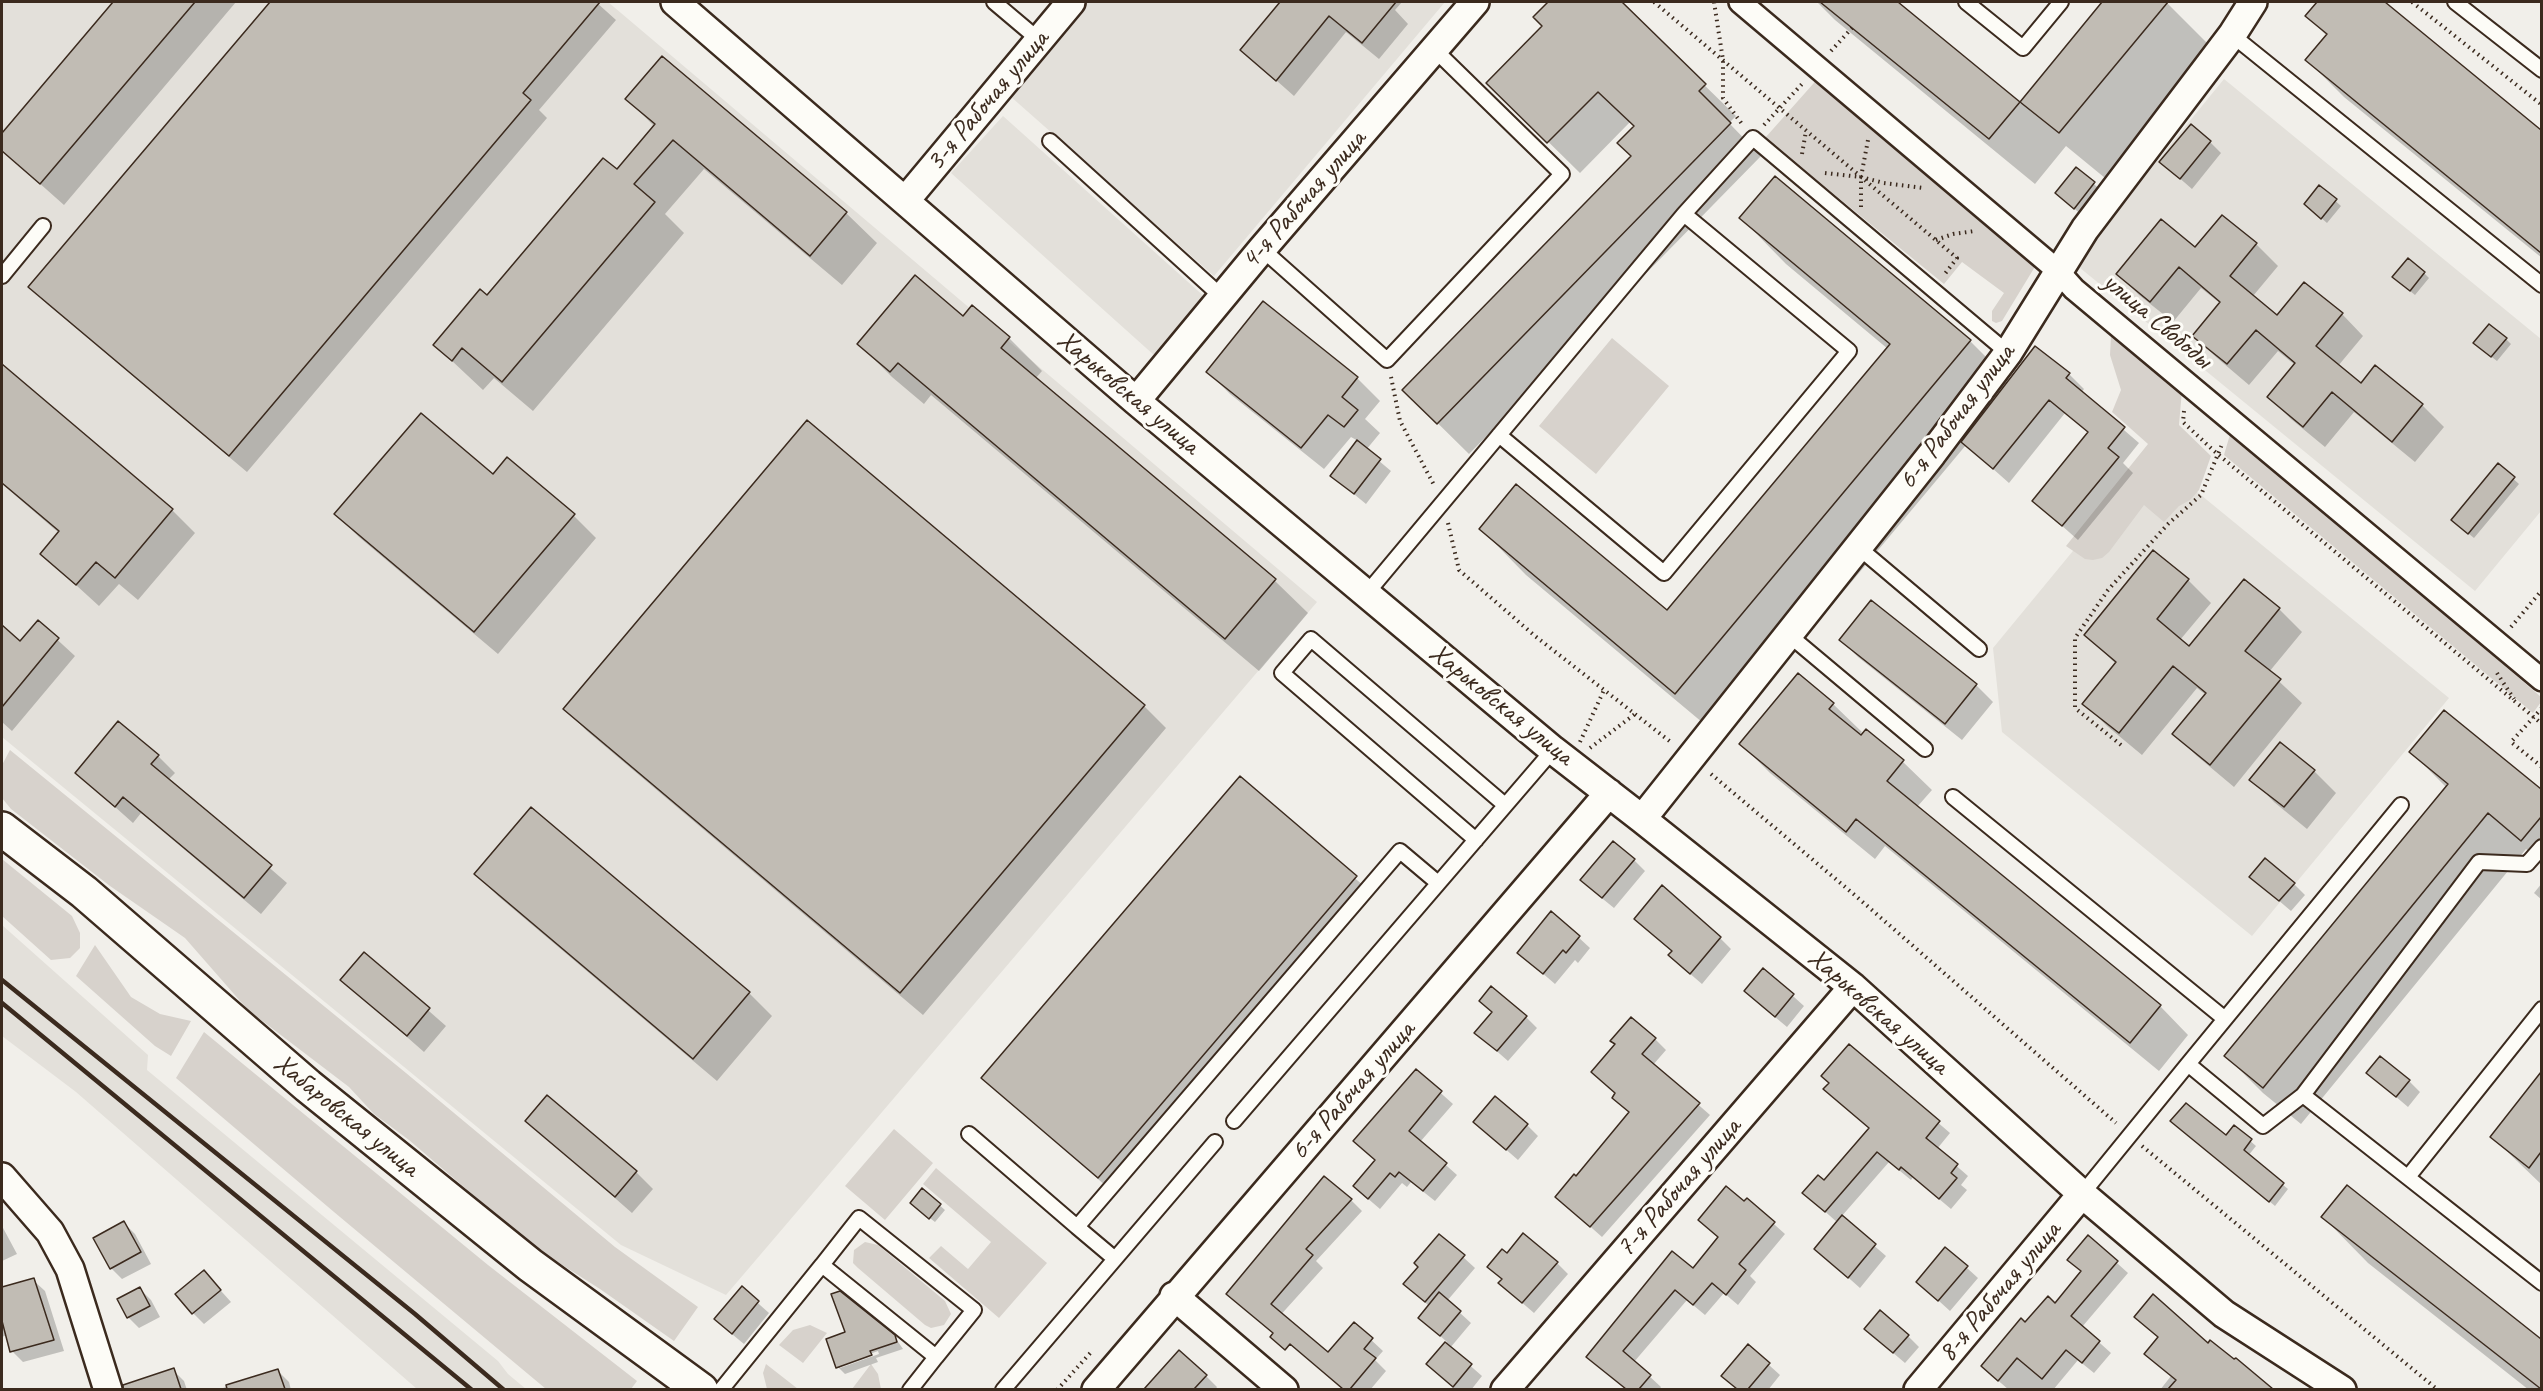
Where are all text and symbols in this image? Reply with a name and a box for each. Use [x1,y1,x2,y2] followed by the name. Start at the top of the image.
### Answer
[919,24,1057,178] street label: 3-я Рабочая улица
[1234,123,1374,277] street label: 4-я Рабочая улица
[2095,266,2219,376] street label: улица Свободы
[1050,324,1206,462] street label: Харьковская улица
[1891,338,2023,496] street label: 6-я Рабочая улица
[1422,637,1580,773] street label: Харьковская улица
[1801,942,1955,1082] street label: Харьковская улица
[1283,1014,1423,1168] street label: 6-я Рабочая улица
[266,1047,426,1185] street label: Хабаровская улица
[1609,1111,1749,1265] street label: 7-я Рабочая улица
[1931,1215,2069,1369] street label: 8-я Рабочая улица

